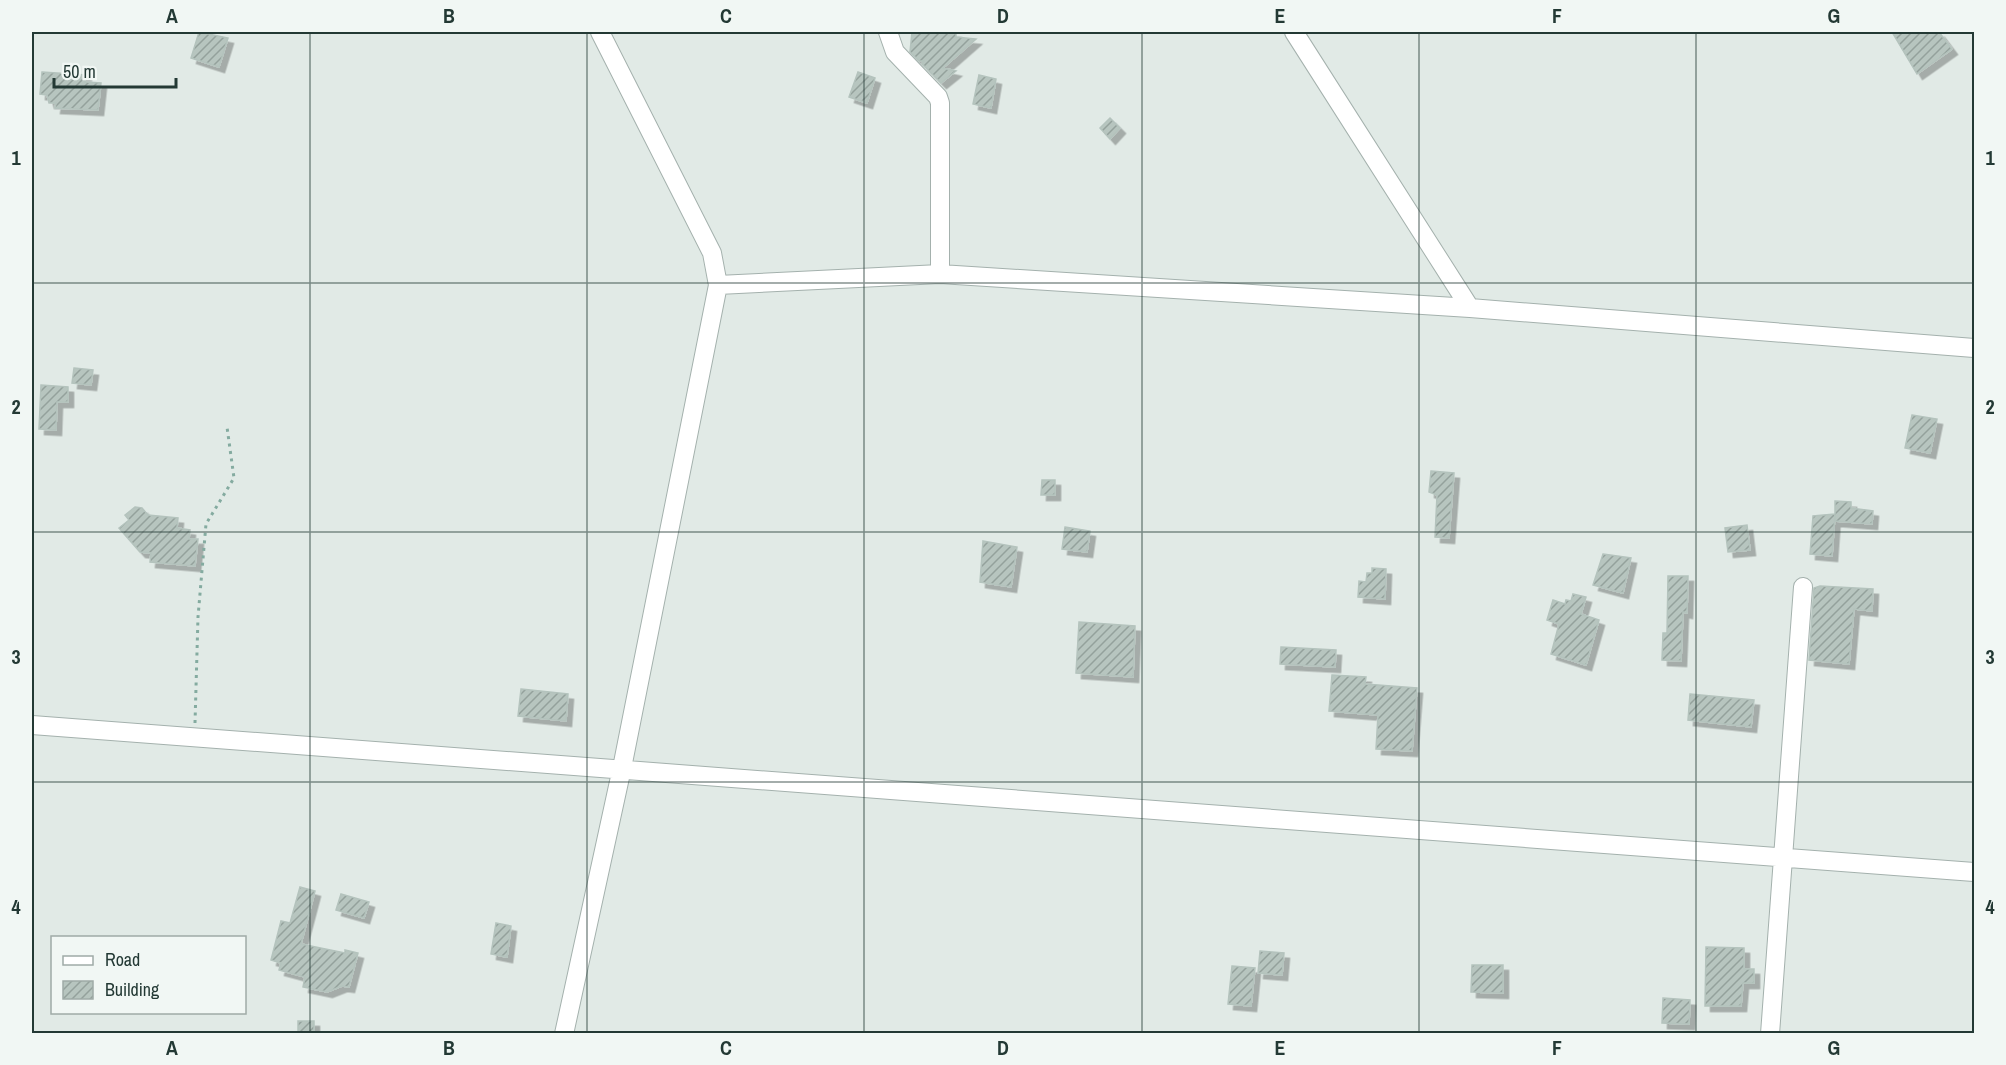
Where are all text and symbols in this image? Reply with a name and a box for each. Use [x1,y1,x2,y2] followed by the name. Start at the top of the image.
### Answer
[166,2,178,29] text: A
[443,2,455,29] text: B
[720,2,732,29] text: C
[997,2,1009,29] text: D
[1275,2,1286,29] text: E
[1552,2,1562,29] text: F
[1828,2,1840,29] text: G
[54,51,176,89] scale bar
[63,59,96,84] text: 50 m
[11,144,21,171] text: 1
[1985,144,1995,171] text: 1
[11,393,21,420] text: 2
[1985,393,1995,420] text: 2
[11,643,21,670] text: 3
[1985,643,1995,670] text: 3
[11,893,21,920] text: 4
[1985,893,1995,920] text: 4
[51,936,246,1014] legend
[105,947,140,972] text: Road
[105,977,160,1002] text: Building
[166,1034,178,1061] text: A
[443,1034,455,1061] text: B
[720,1034,732,1061] text: C
[997,1034,1009,1061] text: D
[1275,1034,1286,1061] text: E
[1552,1034,1562,1061] text: F
[1828,1034,1840,1061] text: G

